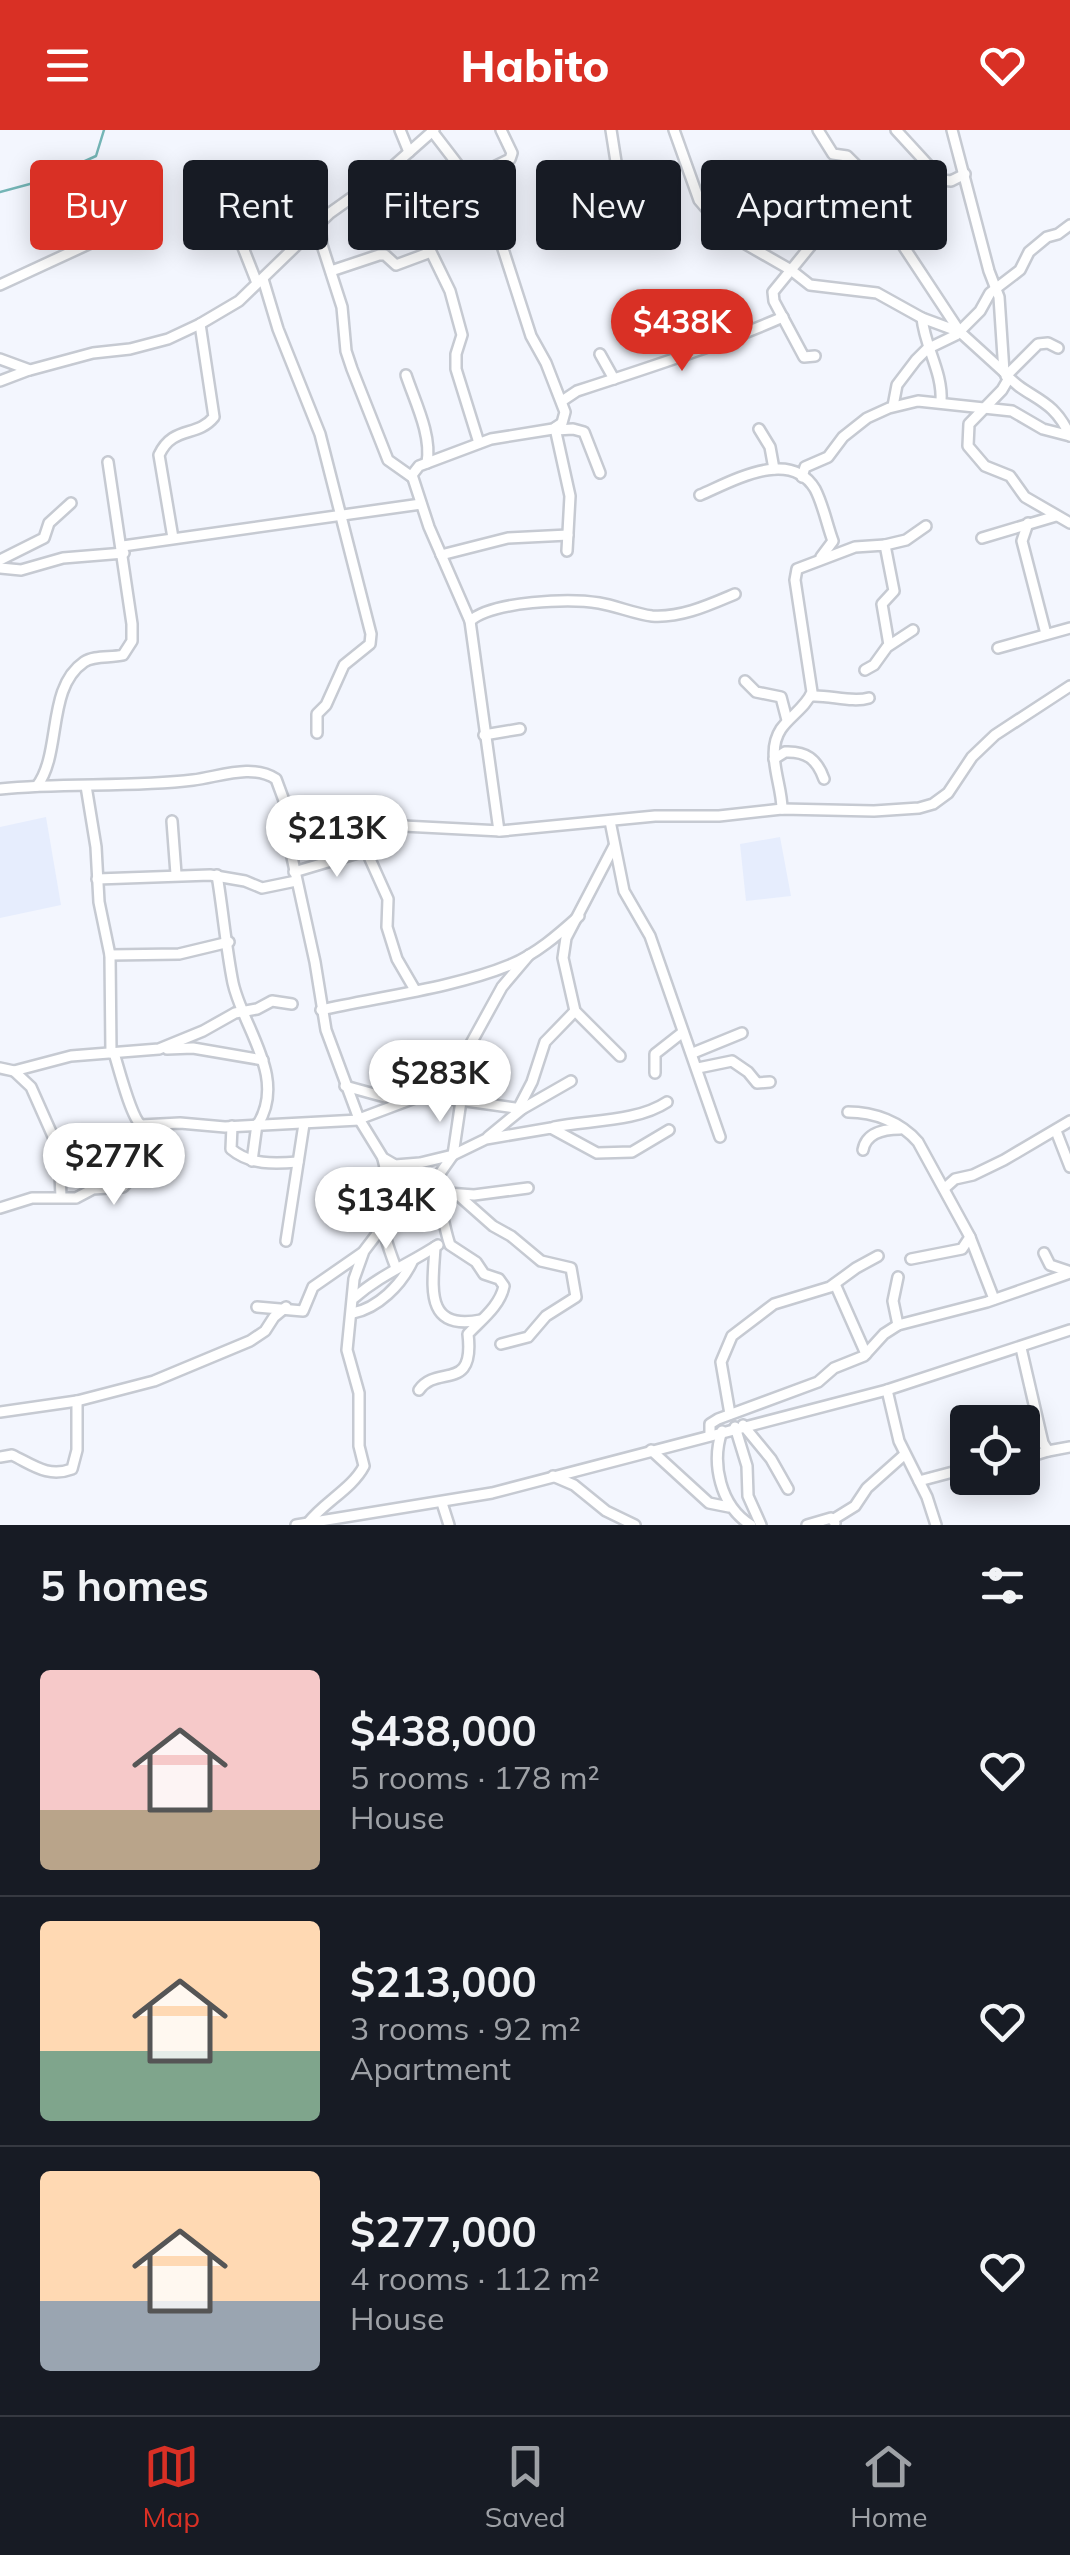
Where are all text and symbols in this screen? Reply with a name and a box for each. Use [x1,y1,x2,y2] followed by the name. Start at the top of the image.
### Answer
[460,37,610,93] text: Habito
[40,38,95,93] icon: menu
[975,38,1030,93] icon: heart
[30,160,163,250] chip: Buy
[183,160,328,250] chip: Rent
[348,160,516,250] chip: Filters
[536,160,681,250] chip: New
[701,160,947,250] chip: Apartment
[612,289,752,374] pin: $438K
[633,301,731,341] text: $438K
[267,795,407,880] pin: $213K
[288,807,386,847] text: $213K
[370,1040,510,1125] pin: $283K
[391,1052,489,1092] text: $283K
[44,1123,184,1208] pin: $277K
[65,1135,163,1175] text: $277K
[316,1167,456,1252] pin: $134K
[337,1179,435,1219] text: $134K
[950,1405,1040,1495] map controls
[950,1405,1040,1495] button: locate
[975,1558,1030,1613] icon: filters
[40,1559,209,1612] text: 5 homes
[350,1704,537,1757] text: $438,000
[120,1710,240,1830] icon: home
[975,1743,1030,1798] icon: heart
[350,1757,600,1797] text: 5 rooms · 178 m²
[350,1797,445,1837] text: House
[350,1955,537,2008] text: $213,000
[120,1961,240,2081] icon: home
[975,1994,1030,2049] icon: heart
[350,2008,581,2048] text: 3 rooms · 92 m²
[350,2048,511,2088] text: Apartment
[350,2205,537,2258] text: $277,000
[120,2211,240,2331] icon: home
[975,2244,1030,2299] icon: heart
[350,2258,600,2298] text: 4 rooms · 112 m²
[350,2298,445,2338] text: House
[142,2439,200,2534] tab: Map
[485,2439,566,2534] tab: Saved
[850,2439,928,2534] tab: Home

